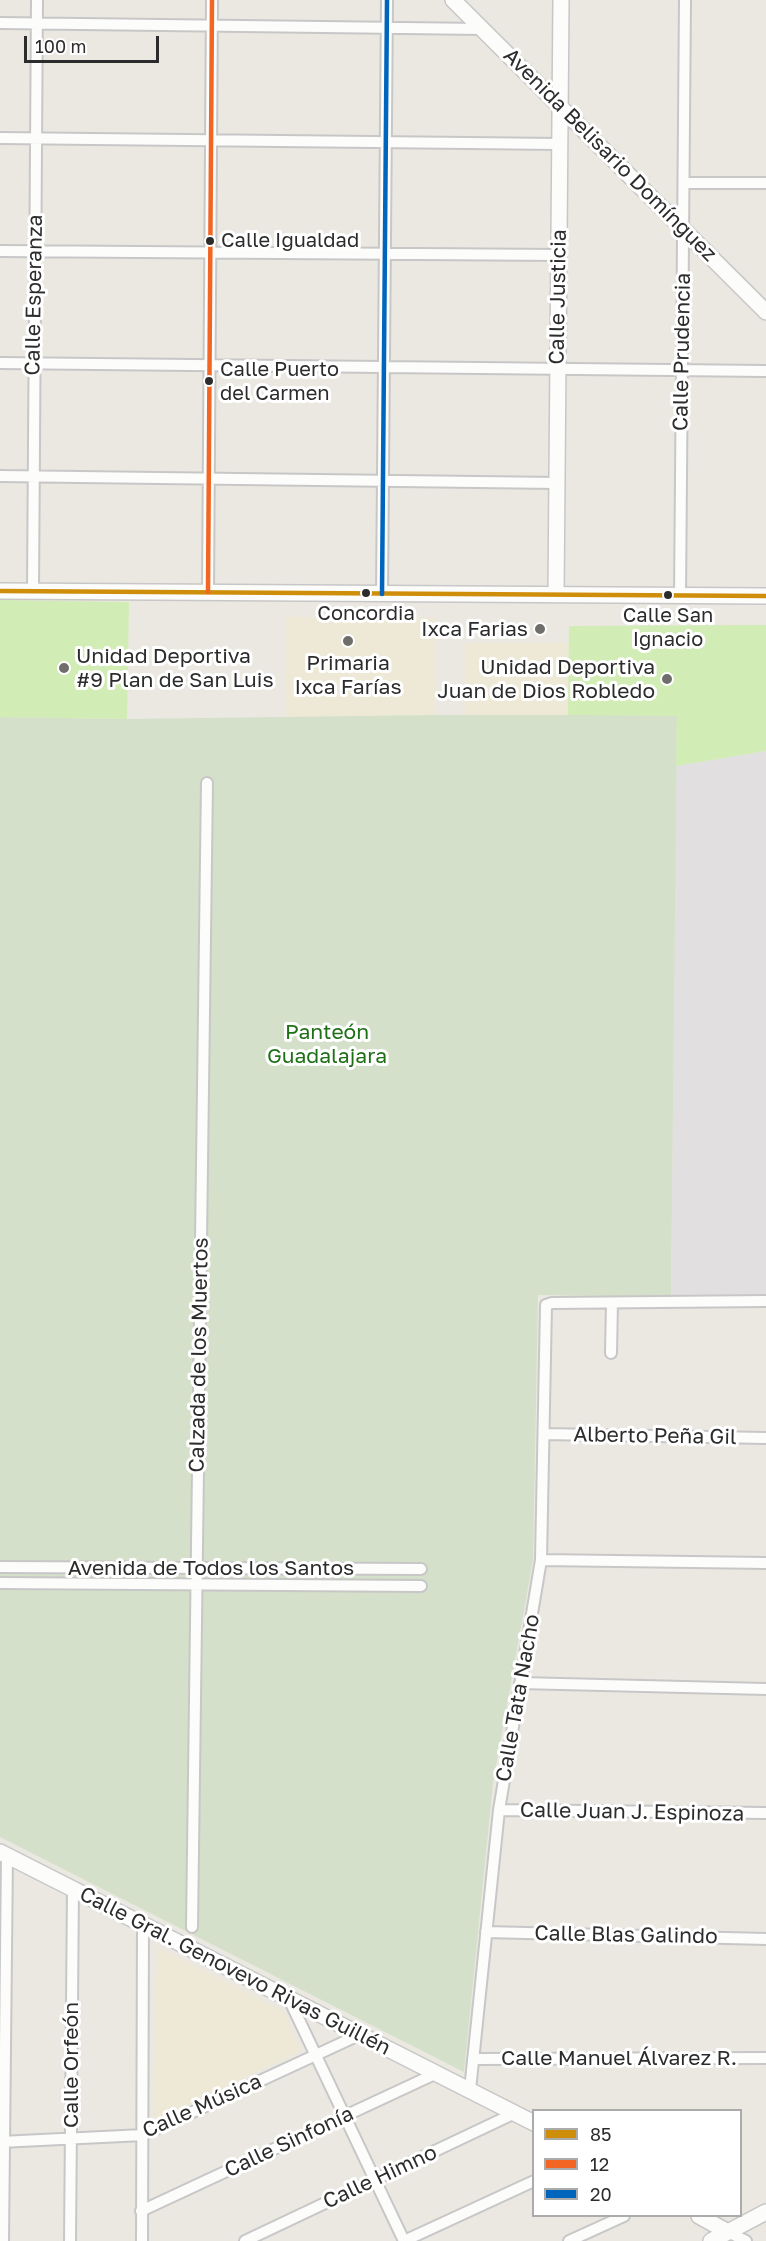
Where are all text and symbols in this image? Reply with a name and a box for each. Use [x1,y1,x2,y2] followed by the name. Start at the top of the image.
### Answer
[27,24,162,62] scale bar
[35,35,86,57] text: 100 m
[498,43,722,267] street label: Avenida Belisario Domínguez
[20,214,48,376] street label: Calle Esperanza
[221,229,359,253] place label: Calle Igualdad
[544,229,572,365] street label: Calle Justicia
[204,235,216,247] marker: Calle Igualdad
[668,273,696,431] street label: Calle Prudencia
[220,358,339,405] place label: Calle Puerto del Carmen
[203,375,215,387] marker: Calle Puerto del Carmen
[360,587,372,599] marker: Concordia
[662,589,674,601] marker: Calle San Ignacio
[317,602,415,626] place label: Concordia
[623,604,713,651] place label: Calle San Ignacio
[421,616,528,642] place label: Ixca Farias
[533,622,547,636] marker: Ixca Farias
[341,634,355,648] marker: Primaria Ixca Farías
[76,643,274,693] place label: Unidad Deportiva #9 Plan de San Luis
[294,650,402,700] place label: Primaria Ixca Farías
[437,654,655,704] place label: Unidad Deportiva Juan de Dios Robledo
[57,661,71,675] marker: Unidad Deportiva #9 Plan de San Luis
[660,672,674,686] marker: Unidad Deportiva Juan de Dios Robledo
[267,1019,387,1069] park label: Panteón Guadalajara
[184,1237,214,1473] street label: Calzada de los Muertos
[573,1422,737,1450] street label: Alberto Peña Gil
[68,1555,354,1581] street label: Avenida de Todos los Santos
[491,1612,545,1784] street label: Calle Tata Nacho
[520,1797,744,1827] street label: Calle Juan J. Espinoza
[75,1881,395,2061] street label: Calle Gral. Genovevo Rivas Guillén
[534,1921,718,1949] street label: Calle Blas Galindo
[58,2002,84,2128] street label: Calle Orfeón
[501,2045,737,2071] street label: Calle Manuel Álvarez R.
[139,2069,265,2143] street label: Calle Música
[221,2101,357,2183] street label: Calle Sinfonía
[532,2109,742,2217] legend
[590,2123,611,2145] text: 85
[319,2140,441,2214] street label: Calle Himno
[590,2153,609,2175] text: 12
[590,2183,612,2205] text: 20

